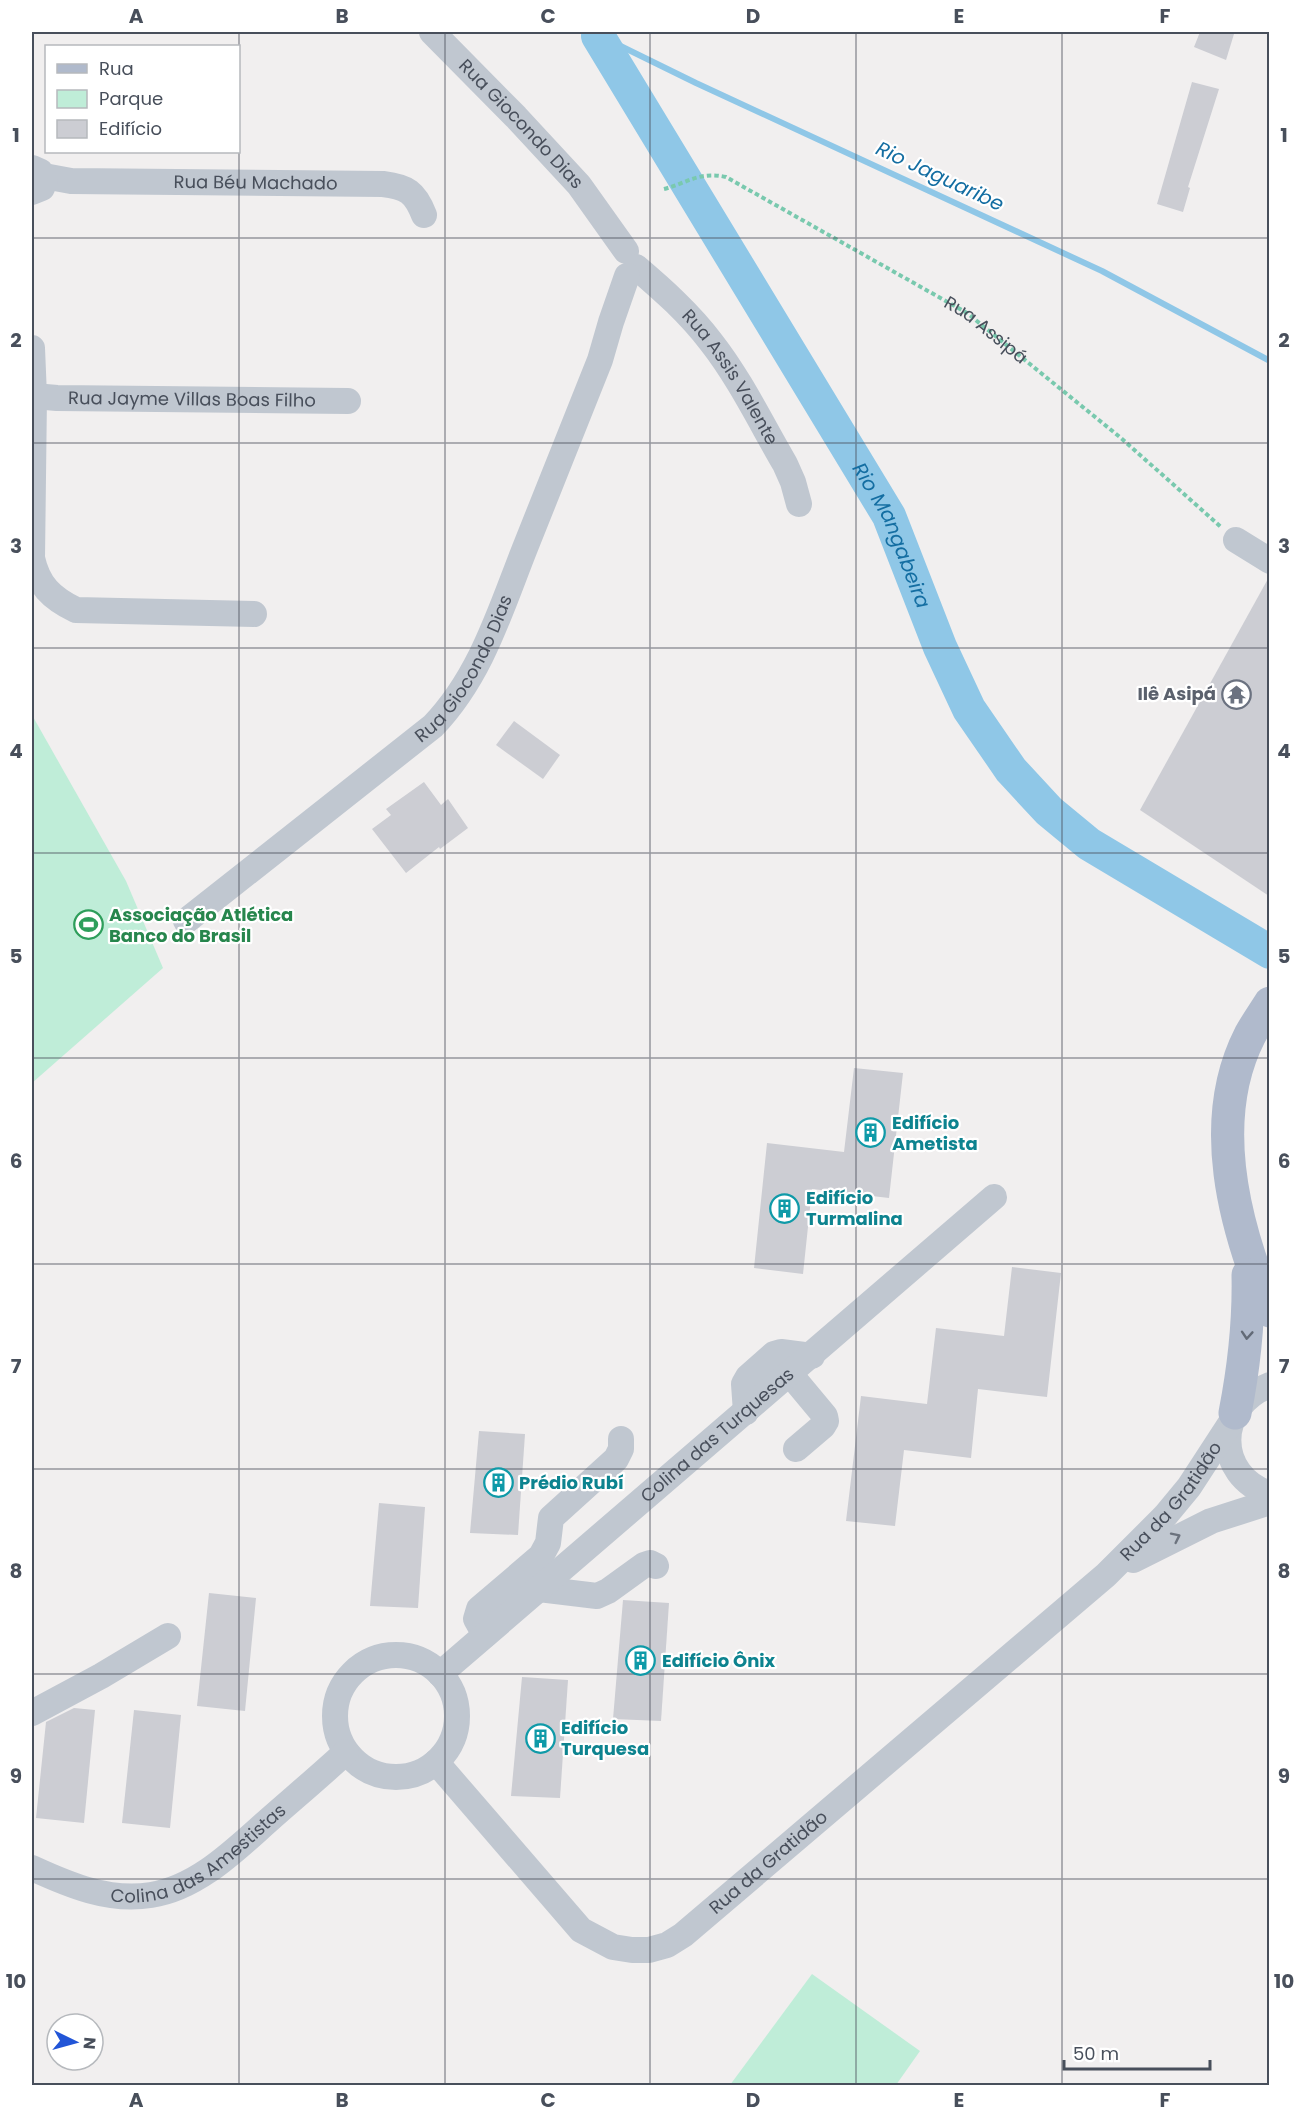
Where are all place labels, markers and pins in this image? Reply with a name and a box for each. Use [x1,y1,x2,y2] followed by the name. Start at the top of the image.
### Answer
[1221,678,1253,710] temple icon: Ilê Asipá
[1137,681,1216,706] place label: Ilê Asipá
[109,902,293,948] place label: Associação Atlética Banco do Brasil
[72,909,104,941] sports icon: Associação Atlética Banco do Brasil
[892,1110,978,1156] place label: Edifício Ametista
[855,1117,887,1149] building icon: Edifício Ametista
[806,1185,903,1231] place label: Edifício Turmalina
[769,1192,801,1224] building icon: Edifício Turmalina
[482,1467,514,1499] building icon: Prédio Rubí
[519,1470,624,1495] place label: Prédio Rubí
[625,1645,657,1677] building icon: Edifício Ônix
[662,1648,776,1673] place label: Edifício Ônix
[561,1715,649,1761] place label: Edifício Turquesa
[524,1722,556,1754] building icon: Edifício Turquesa

